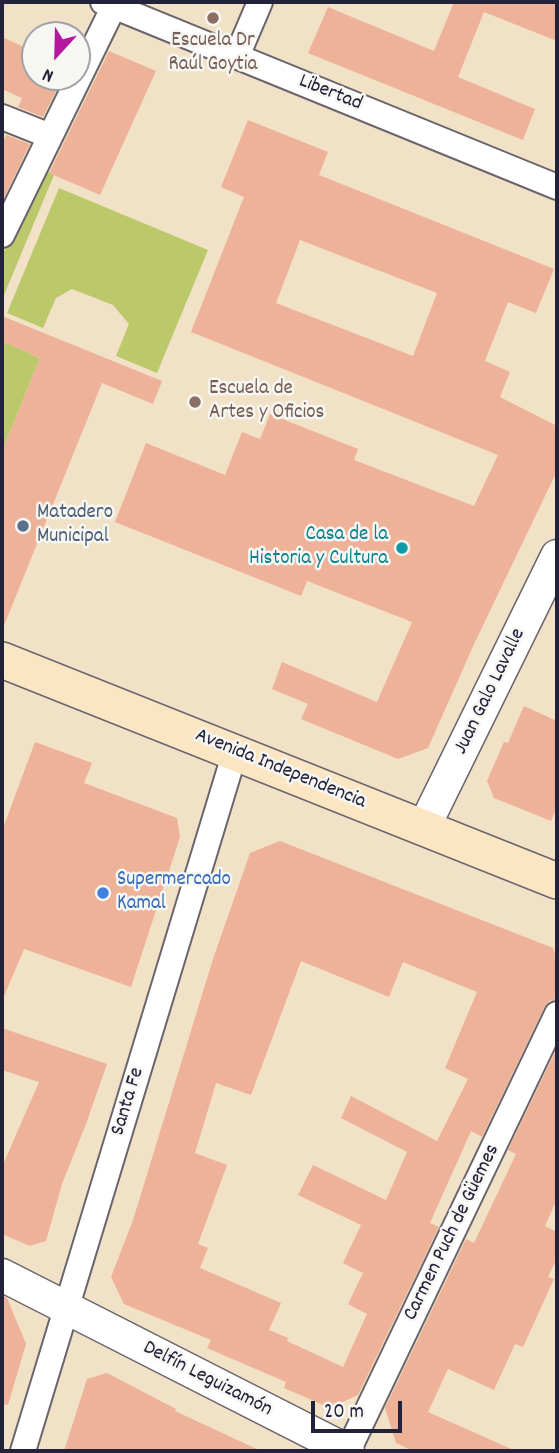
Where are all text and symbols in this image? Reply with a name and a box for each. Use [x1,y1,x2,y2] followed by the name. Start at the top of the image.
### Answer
[205,10,221,26] marker: Escuela Dr Raúl Goytia
[21,21,91,91] north arrow
[169,29,257,79] place label: Escuela Dr Raúl Goytia
[39,60,58,88] text: N
[295,70,365,118] street label: Libertad
[209,377,324,427] place label: Escuela de Artes y Oficios
[187,394,203,410] marker: Escuela de Artes y Oficios
[37,501,113,551] place label: Matadero Municipal
[15,518,31,534] marker: Matadero Municipal
[249,523,388,573] place label: Casa de la Historia y Cultura
[394,540,410,556] marker: Casa de la Historia y Cultura
[450,625,532,759] street label: Juan Galo Lavalle
[191,724,369,816] street label: Avenida Independencia
[117,868,231,918] place label: Supermercado Kamal
[95,885,111,901] marker: Supermercado Kamal
[107,1065,151,1139] street label: Santa Fe
[399,1141,507,1325] street label: Carmen Puch de Güemes
[138,1337,276,1423] street label: Delfín Leguizamón
[314,1386,405,1430] scale bar
[324,1398,364,1428] text: 20 m

